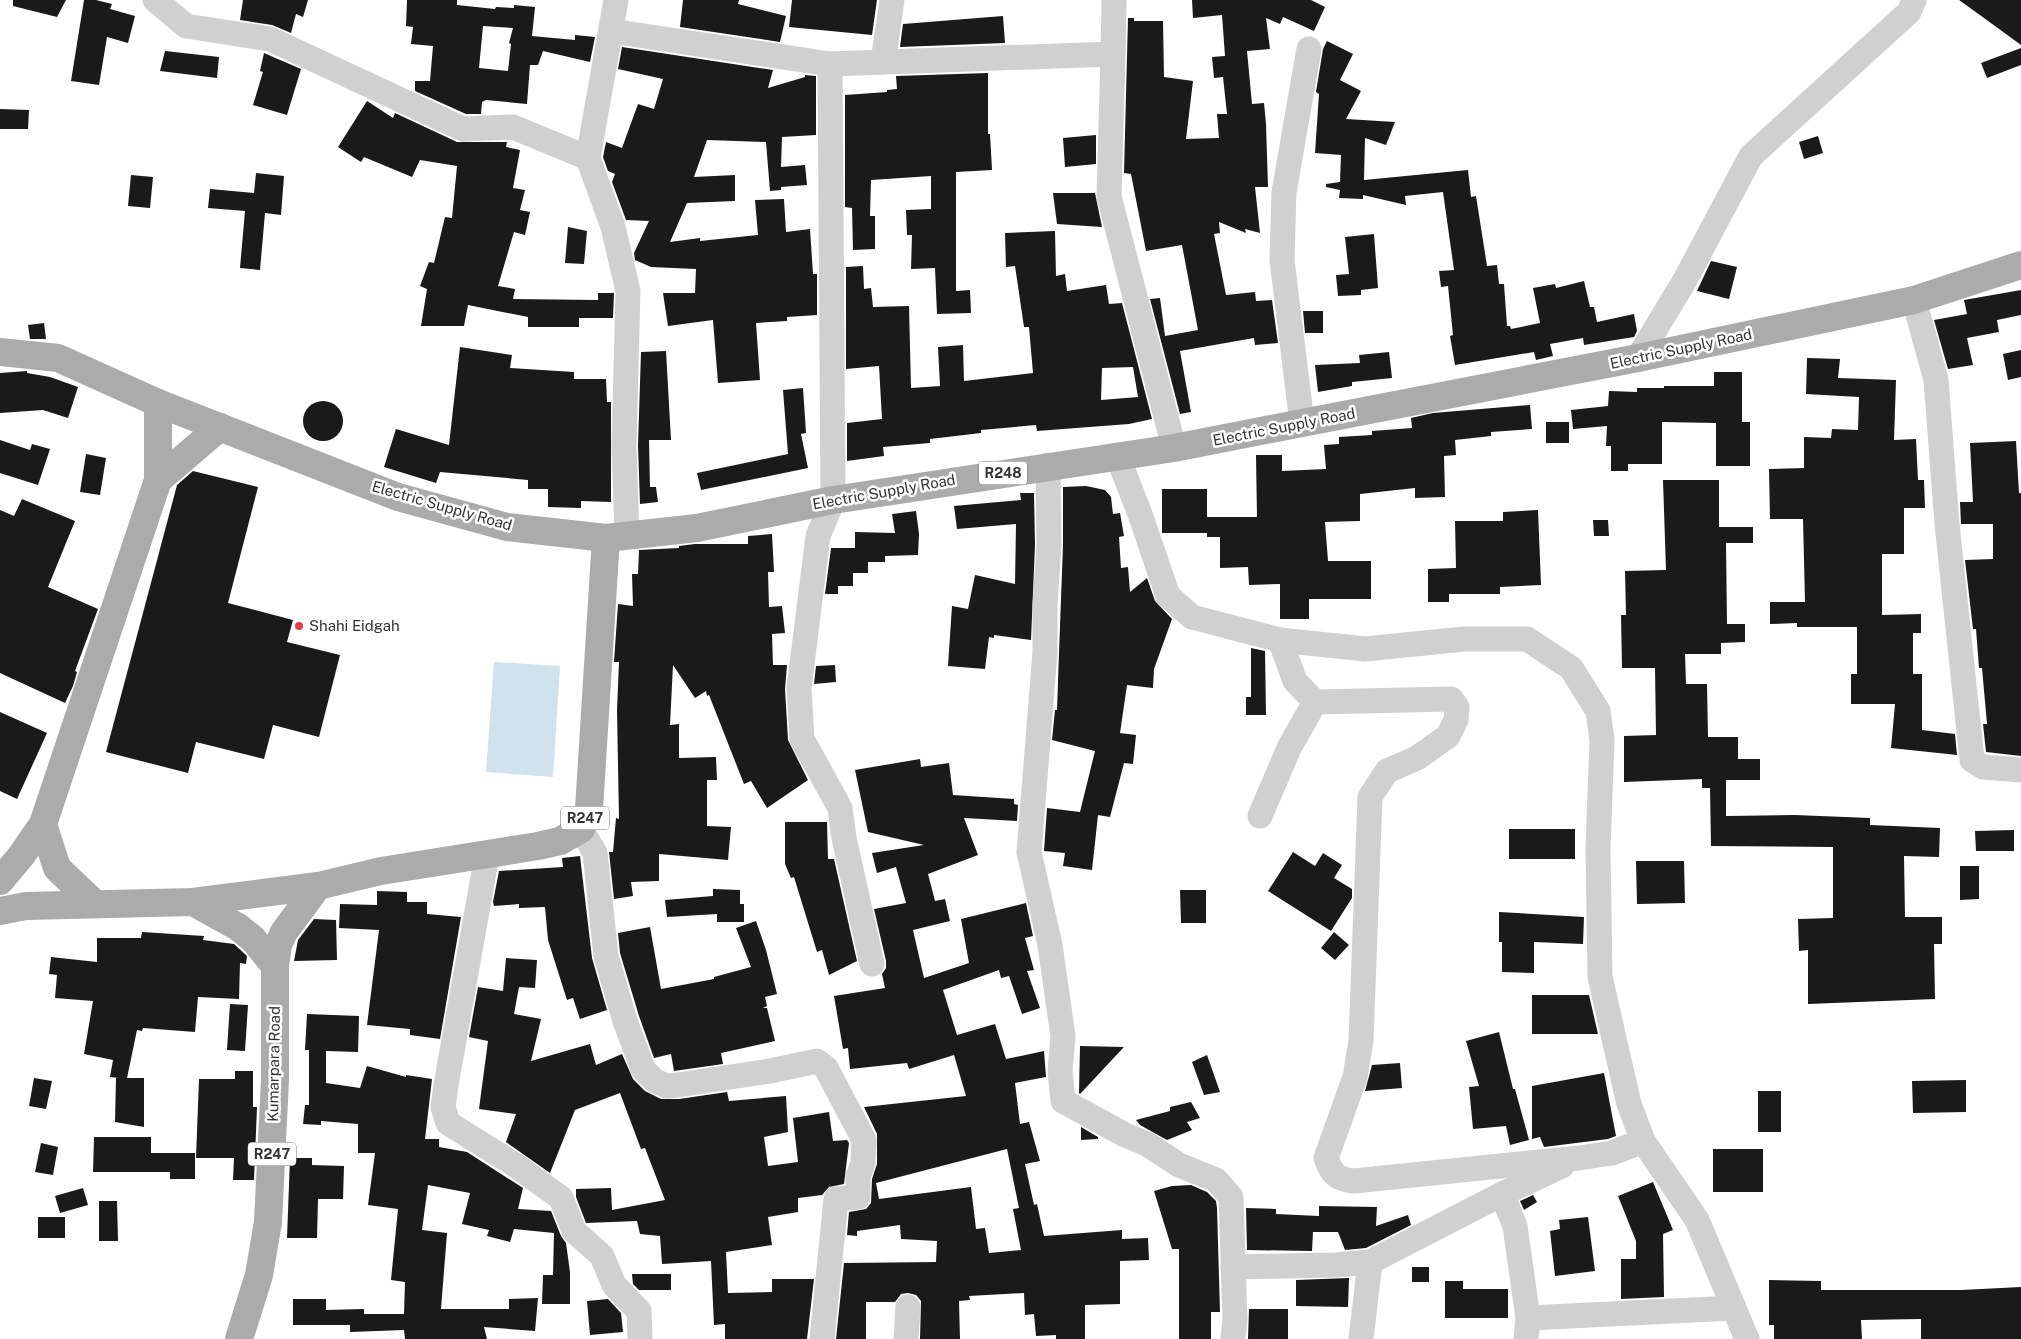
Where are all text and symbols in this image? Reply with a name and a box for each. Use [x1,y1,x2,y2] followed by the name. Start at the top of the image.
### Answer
[1608,325,1753,372] street label: Electric Supply Road
[1211,404,1357,449] street label: Electric Supply Road
[979,462,1027,484] road number: R248
[811,471,957,512] street label: Electric Supply Road
[370,477,514,534] street label: Electric Supply Road
[309,617,400,634] place label: Shahi Eidgah
[293,620,305,632] marker: Shahi Eidgah
[561,806,609,830] road number: R247
[264,1006,283,1122] street label: Kumarpara Road
[248,1142,296,1166] road number: R247

